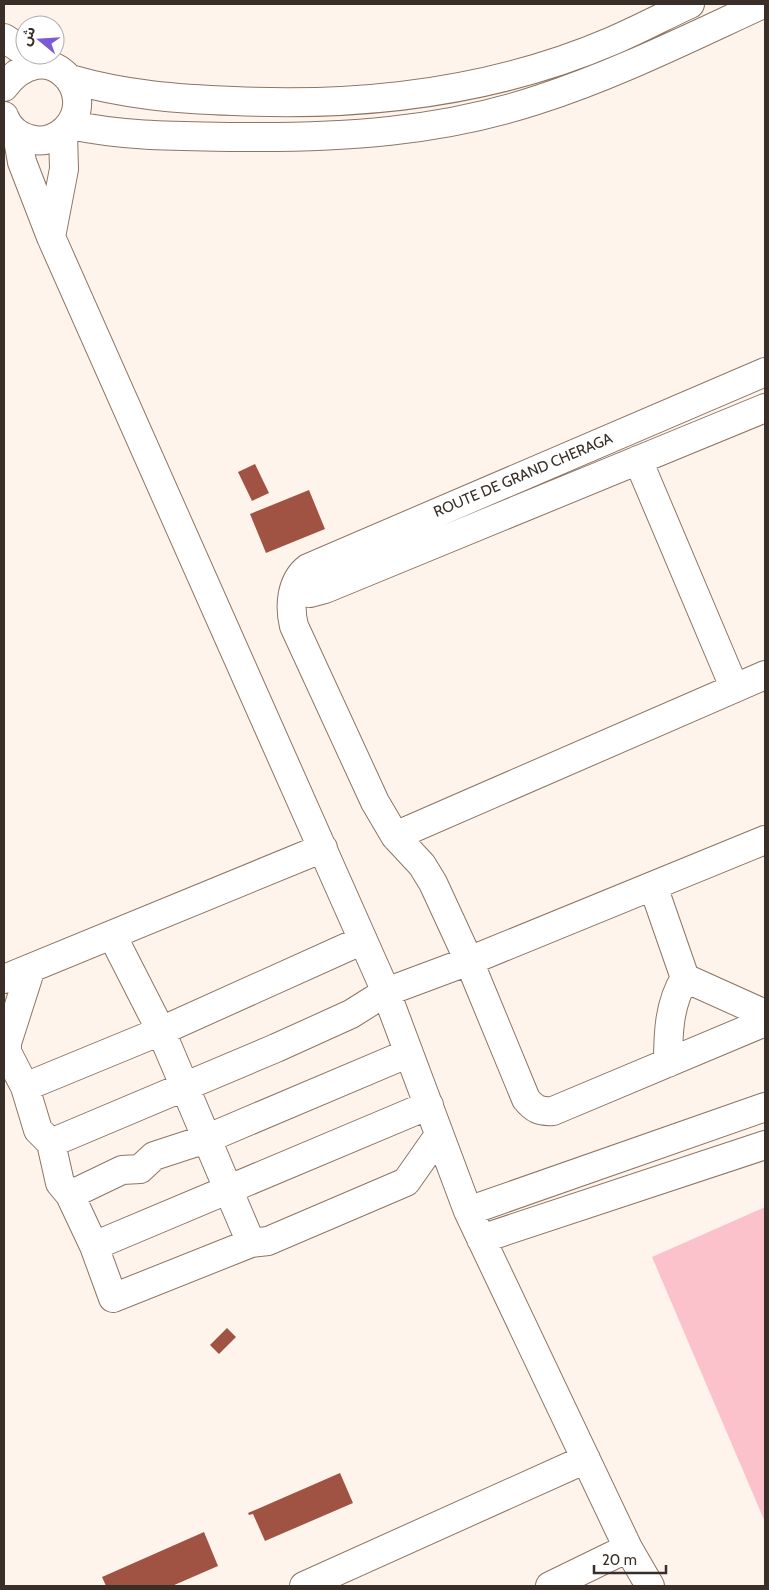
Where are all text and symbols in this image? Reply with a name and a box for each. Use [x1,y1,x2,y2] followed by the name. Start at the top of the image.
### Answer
[15,15,65,65] north arrow
[16,24,39,48] text: ش
[431,429,616,521] street label: ROUTE DE GRAND CHERAGA
[594,1542,666,1574] scale bar
[602,1551,637,1569] text: 20 m

